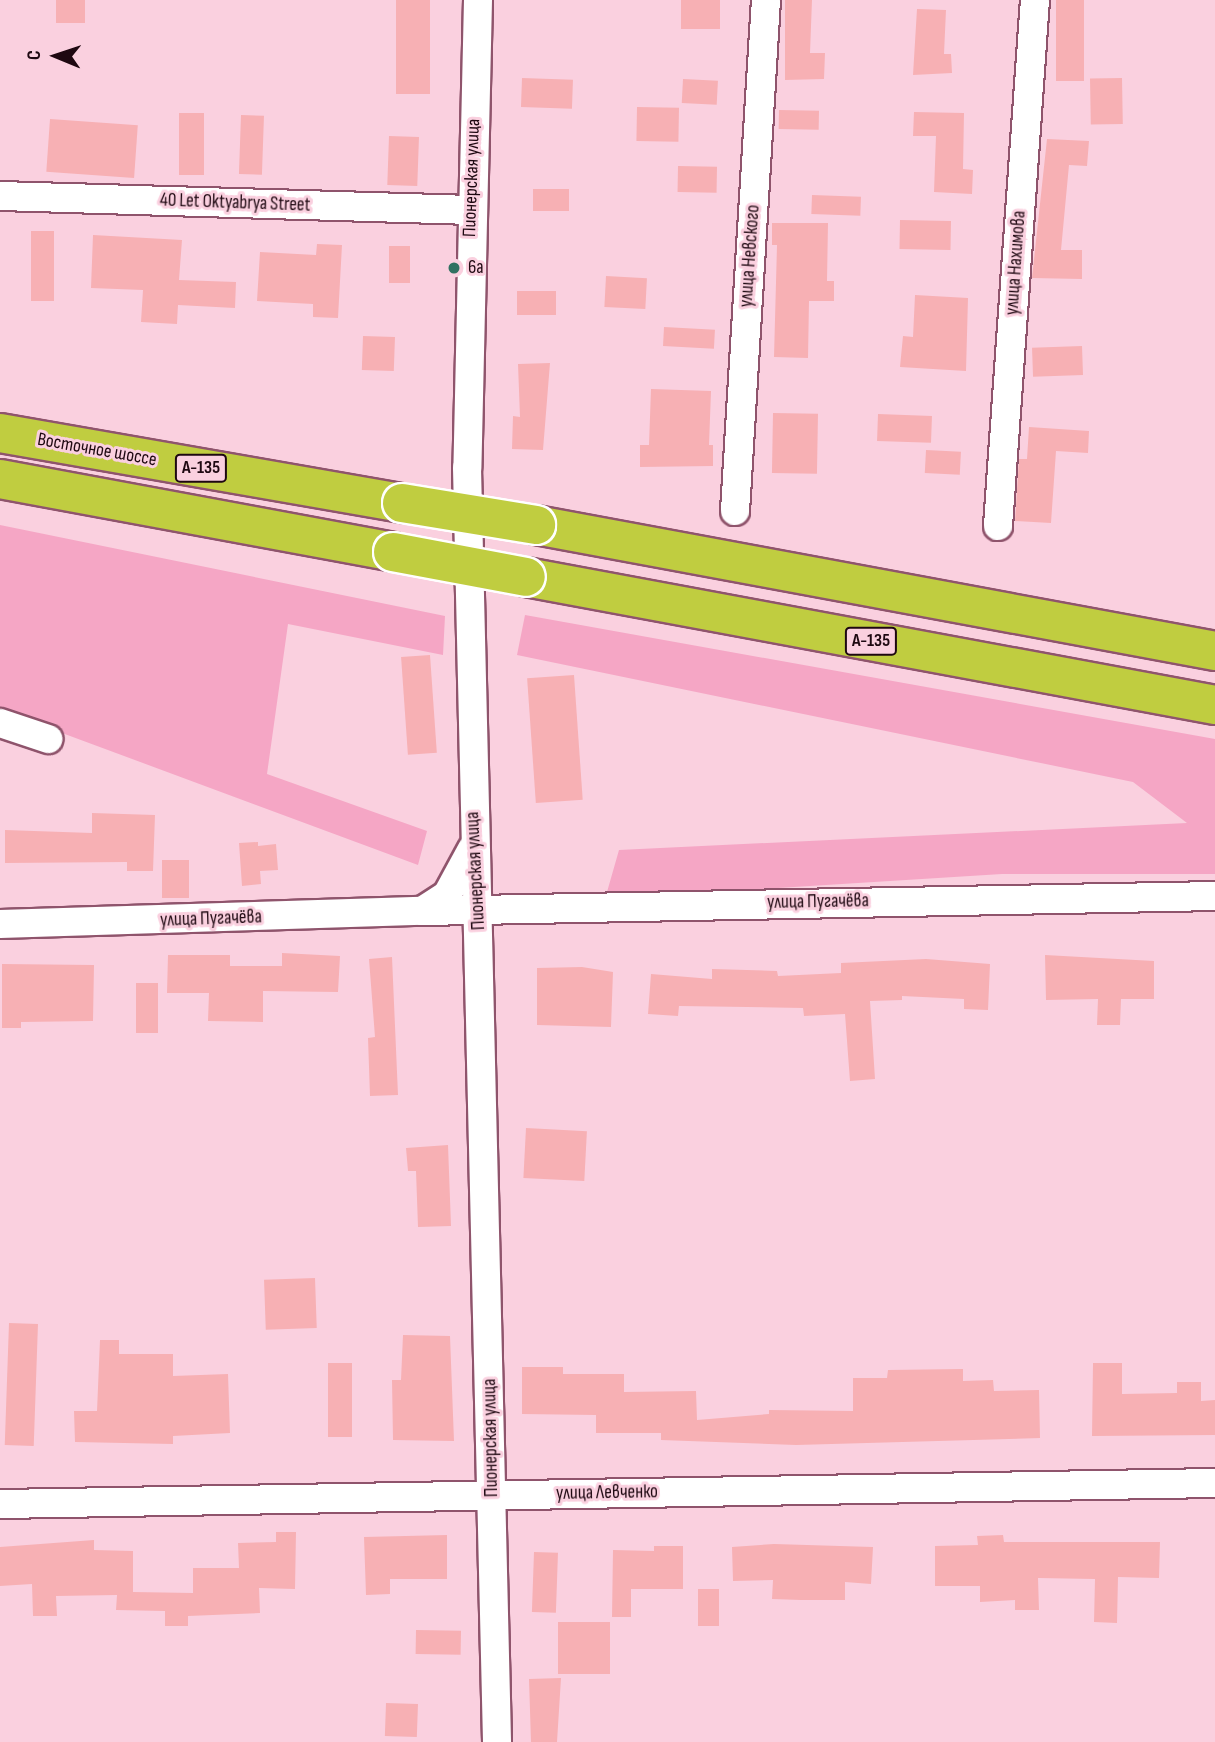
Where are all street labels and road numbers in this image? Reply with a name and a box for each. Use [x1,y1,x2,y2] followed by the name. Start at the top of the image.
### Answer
[459,118,485,238] street label: Пионерская улица
[159,189,311,217] street label: 40 Let Oktyabrya Street
[735,204,765,308] street label: улица Невского
[1001,210,1031,316] street label: улица Нахимова
[36,428,158,472] street label: Восточное шоссе
[175,454,227,482] road number: А-135
[845,626,897,656] road number: А-135
[462,811,490,931] street label: Пионерская улица
[767,890,869,914] street label: улица Пугачёва
[160,906,262,932] street label: улица Пугачёва
[479,1379,503,1497] street label: Пионерская улица
[556,1481,658,1505] street label: улица Левченко

